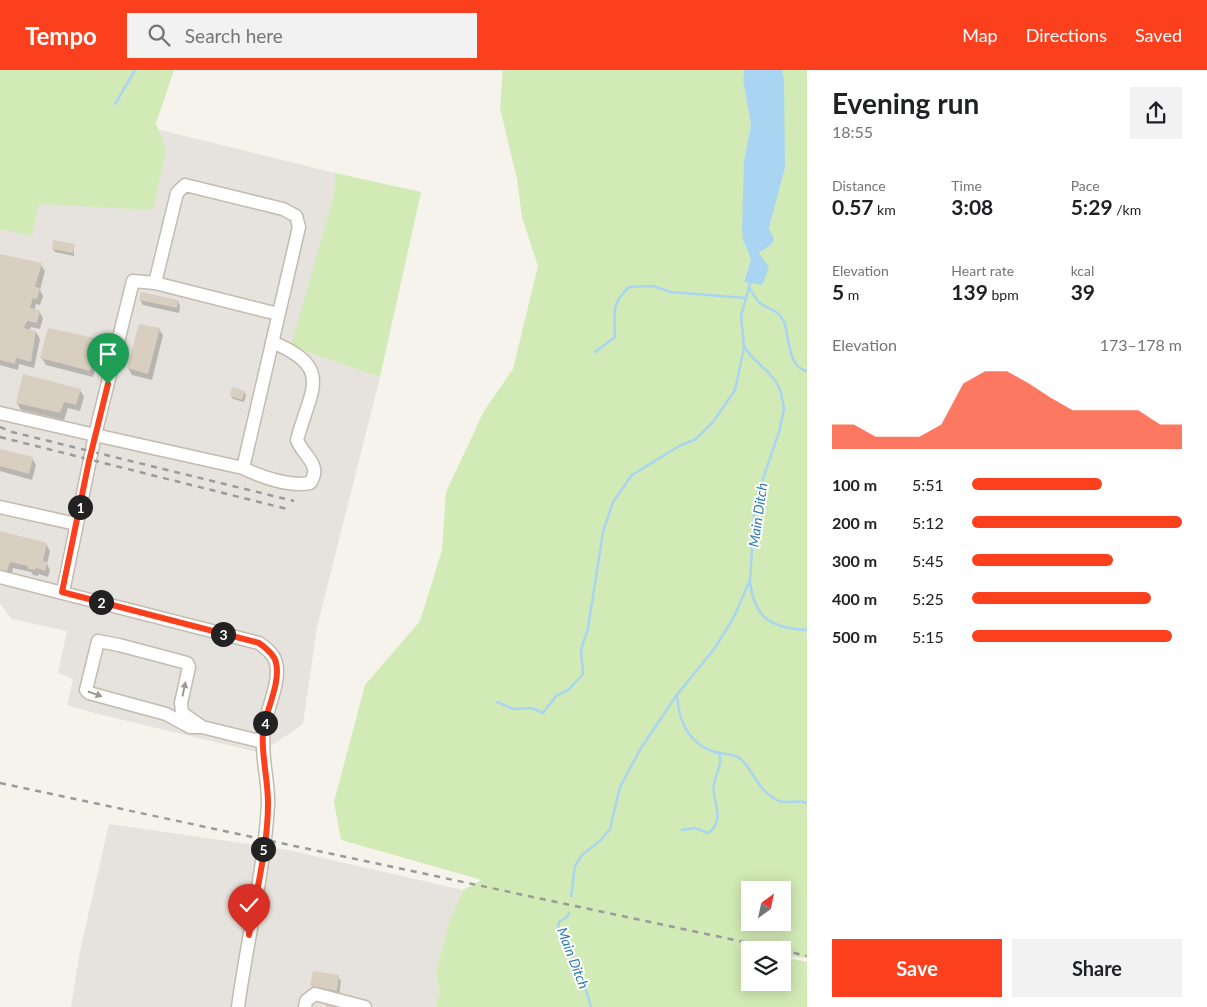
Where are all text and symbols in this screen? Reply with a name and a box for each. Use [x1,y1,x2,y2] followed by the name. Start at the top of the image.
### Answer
[127,13,477,58] search box
[25,21,97,50] text: Tempo
[145,21,173,49] icon: search
[185,24,283,47] text: Search here
[962,24,998,46] text: Map
[1026,24,1107,46] text: Directions
[1135,24,1182,46] text: Saved
[832,86,979,120] text: Evening run
[1130,87,1182,139] button: share
[832,122,873,141] text: 18:55
[832,177,886,194] text: Distance
[951,177,982,194] text: Time
[1071,177,1100,194] text: Pace
[832,194,874,219] text: 0.57
[951,194,993,219] text: 3:08
[1071,194,1113,219] text: 5:29
[874,201,896,218] text: km
[1113,201,1141,218] text: /km
[832,262,889,279] text: Elevation
[951,262,1014,279] text: Heart rate
[1071,262,1094,279] text: kcal
[832,279,844,304] text: 5
[951,279,988,304] text: 139
[1071,279,1095,304] text: 39
[844,286,859,303] text: m
[988,286,1019,303] text: bpm
[87,333,129,384] pin
[832,335,897,354] text: Elevation
[1100,335,1182,354] text: 173–178 m
[94,340,122,368] icon: arrive
[832,475,877,494] text: 100 m
[912,475,944,494] text: 5:51
[745,482,770,548] water label: Main Ditch
[68,494,92,520] pin: 1
[76,499,85,516] text: 1
[832,513,877,532] text: 200 m
[912,513,944,532] text: 5:12
[832,551,877,570] text: 300 m
[912,551,944,570] text: 5:45
[832,589,877,608] text: 400 m
[912,589,944,608] text: 5:25
[88,590,114,614] pin: 2
[97,594,106,611] text: 2
[210,622,236,646] pin: 3
[219,626,228,643] text: 3
[832,627,877,646] text: 500 m
[912,627,944,646] text: 5:15
[180,681,188,696] one-way arrow
[88,690,103,698] one-way arrow
[252,710,278,736] pin: 4
[261,715,270,732] text: 4
[250,836,276,862] pin: 5
[259,841,268,858] text: 5
[741,881,791,931] north arrow
[741,881,791,991] map controls
[228,884,270,935] pin
[235,891,263,919] icon: check
[554,925,593,991] water label: Main Ditch
[832,939,1002,997] button: Save
[1012,939,1182,997] button: Share
[741,941,791,991] button: layers

